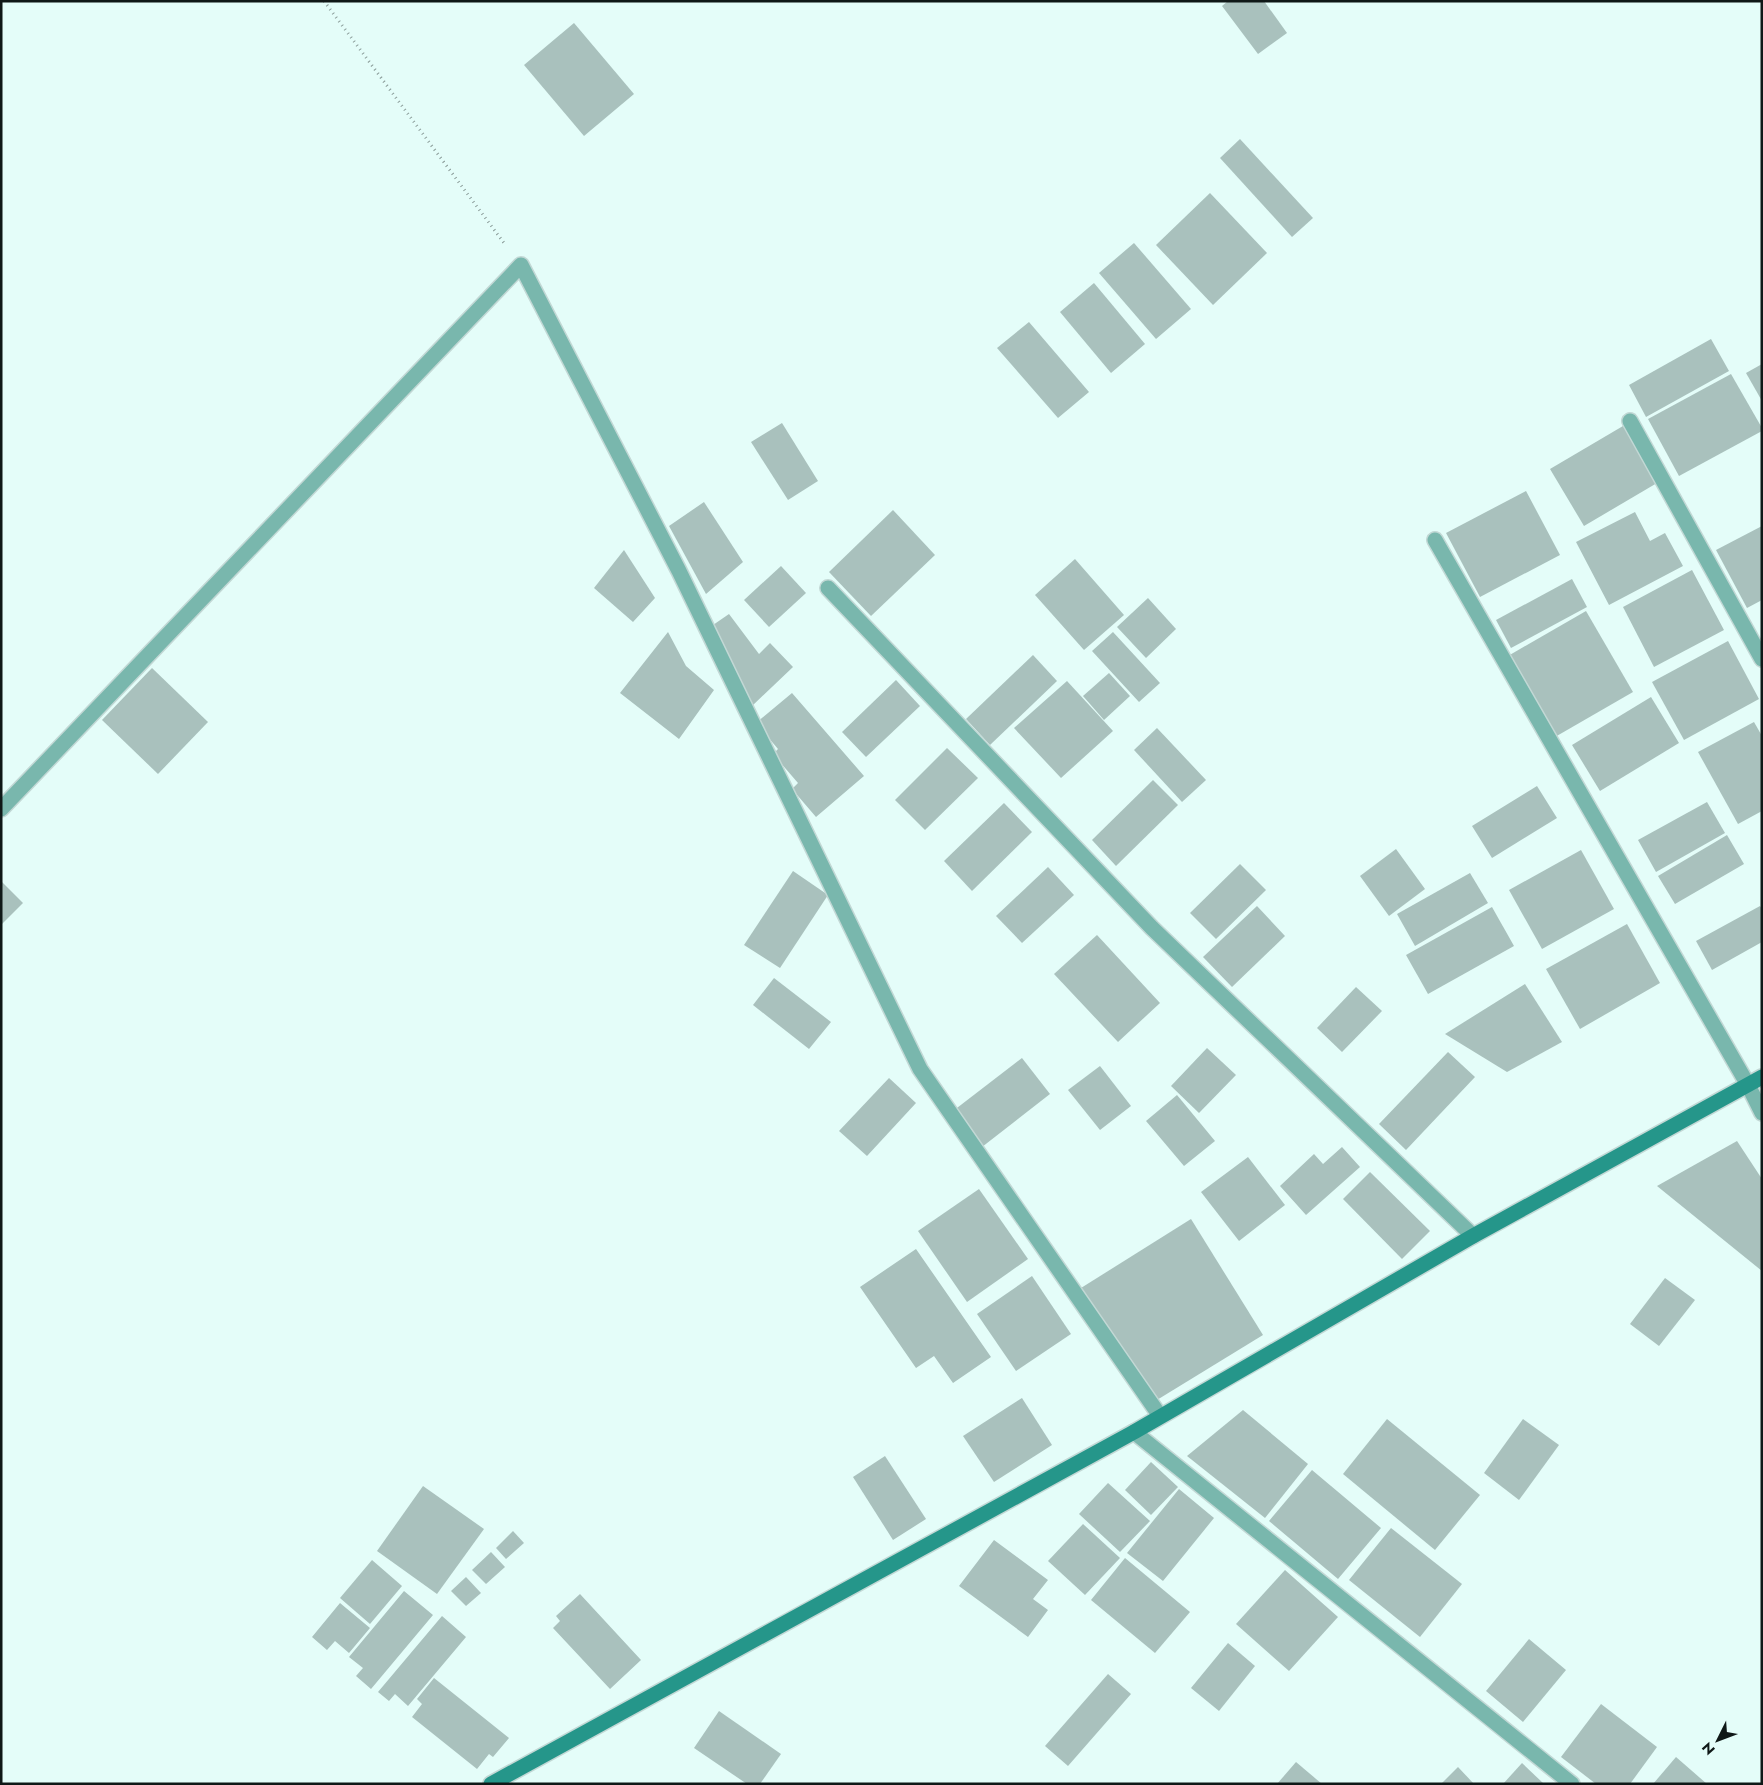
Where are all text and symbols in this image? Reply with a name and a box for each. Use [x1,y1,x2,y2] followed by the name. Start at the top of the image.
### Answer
[1693,1715,1743,1765] north arrow
[1697,1738,1719,1760] text: N

